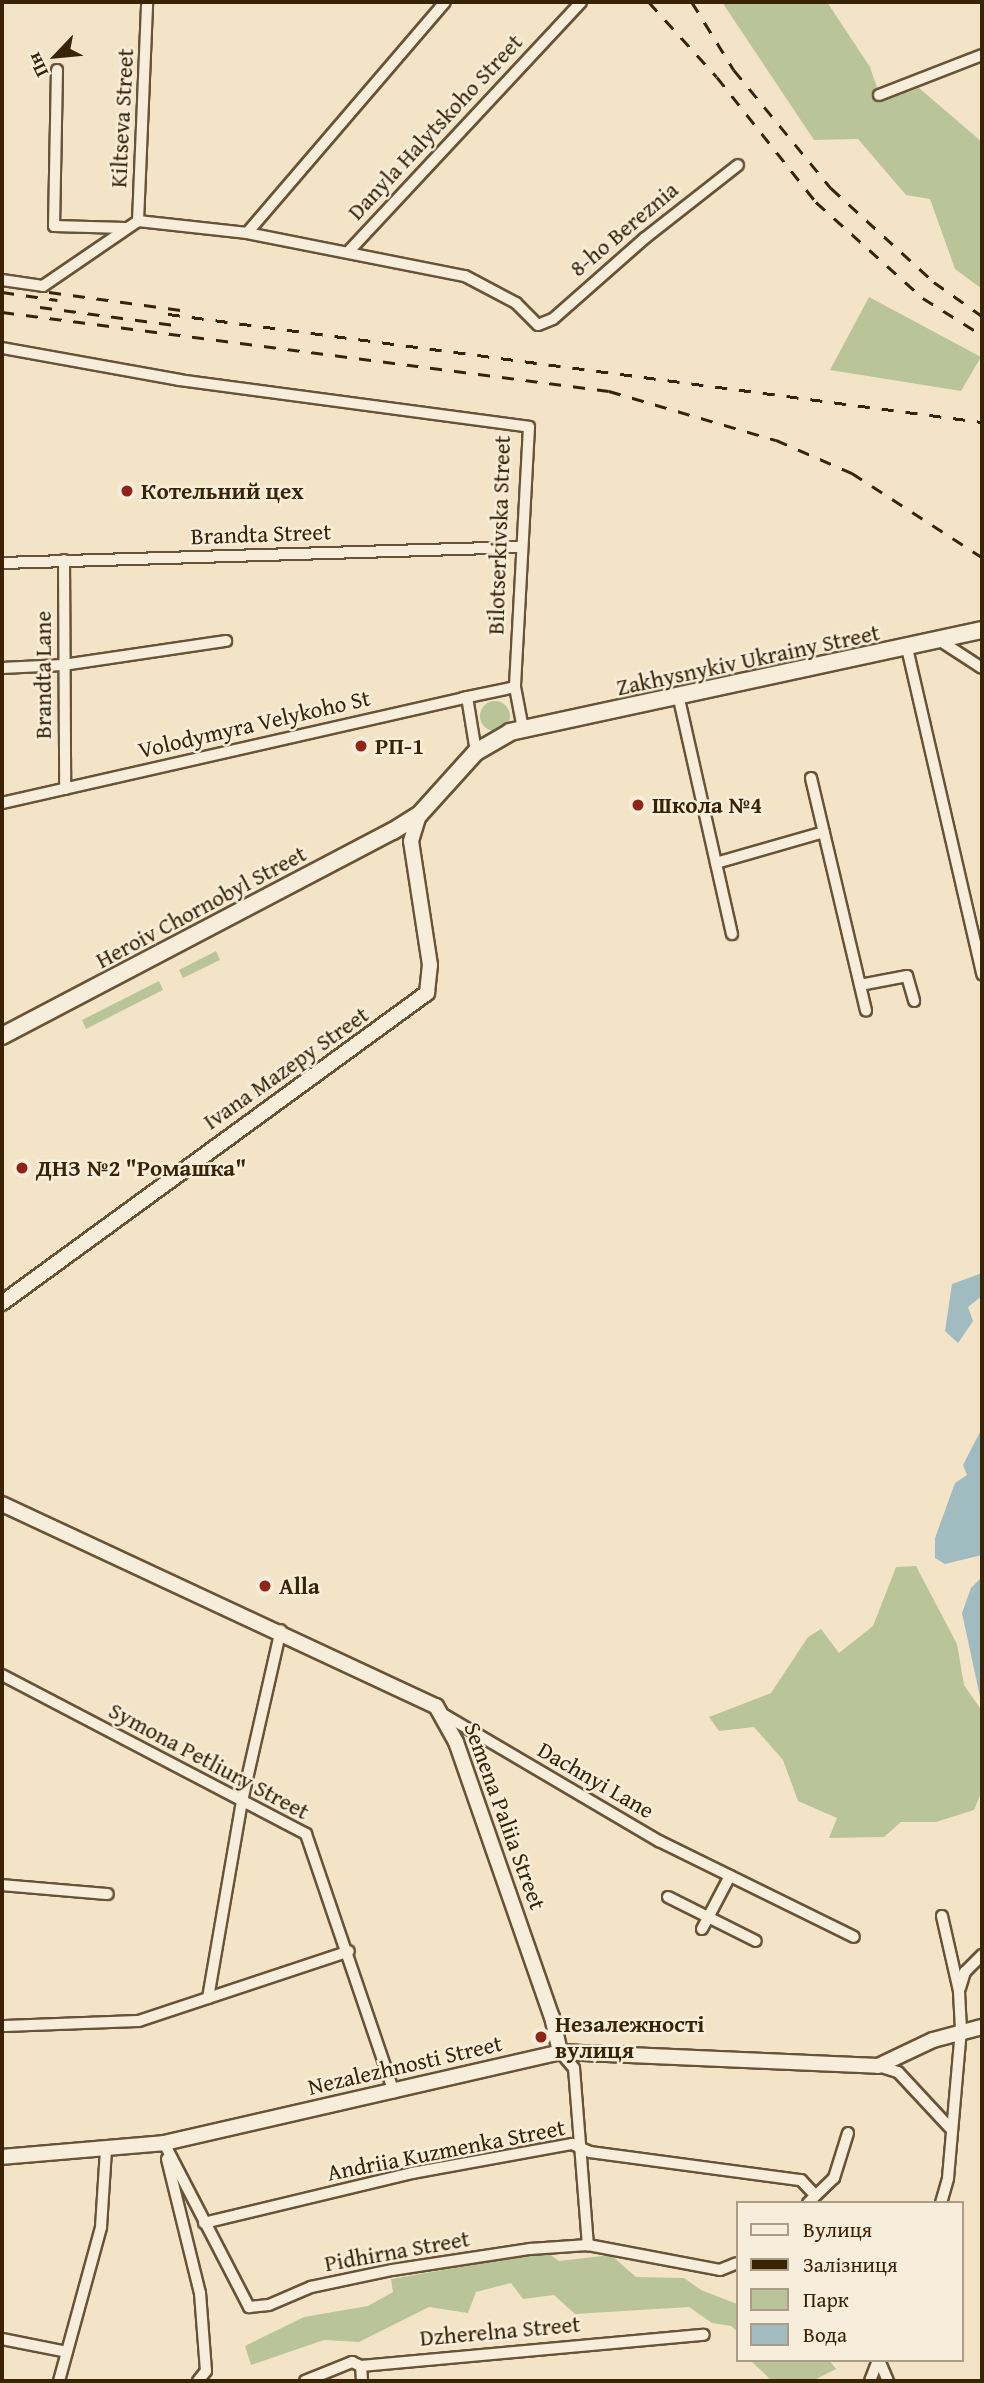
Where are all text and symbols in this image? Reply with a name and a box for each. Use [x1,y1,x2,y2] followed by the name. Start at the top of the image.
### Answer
[21,21,91,91] north arrow
[342,28,528,226] street label: Danyla Halytskoho Street
[19,48,55,82] text: Пн
[105,48,139,188] street label: Kiltseva Street
[564,176,684,282] street label: 8-ho Bereznia
[482,435,516,635] street label: Bilotserkivska Street
[141,477,304,505] place label: Котельний цех
[119,483,135,499] marker: Котельний цех
[190,518,332,550] street label: Brandta Street
[29,611,57,739] street label: Brandta Lane
[614,619,882,701] street label: Zakhysnykiv Ukrainy Street
[135,684,373,764] street label: Volodymyra Velykoho St
[375,732,424,760] place label: РП-1
[353,738,369,754] marker: РП-1
[652,791,762,819] place label: Школа №4
[630,797,646,813] marker: Школа №4
[91,840,311,974] street label: Heroiv Chornobyl Street
[198,1001,374,1135] street label: Ivana Mazepy Street
[36,1154,246,1182] place label: ДНЗ №2 "Ромашка"
[14,1160,30,1176] marker: ДНЗ №2 "Ромашка"
[279,1572,320,1600] place label: Alla
[257,1578,273,1594] marker: Alla
[104,1696,314,1826] street label: Symona Petliury Street
[458,1719,552,1913] street label: Semena Paliia Street
[533,1736,659,1824] street label: Dachnyi Lane
[555,2010,704,2064] place label: Незалежності вулиця
[305,2029,505,2101] street label: Nezalezhnosti Street
[533,2029,549,2045] marker: Незалежності вулиця
[325,2113,567,2187] street label: Andriia Kuzmenka Street
[736,2201,963,2362] legend
[803,2214,872,2245] text: Вулиця
[322,2225,472,2277] street label: Pidhirna Street
[803,2249,898,2280] text: Залізниця
[803,2284,849,2315] text: Парк
[419,2310,581,2352] street label: Dzherelna Street
[803,2319,847,2350] text: Вода

